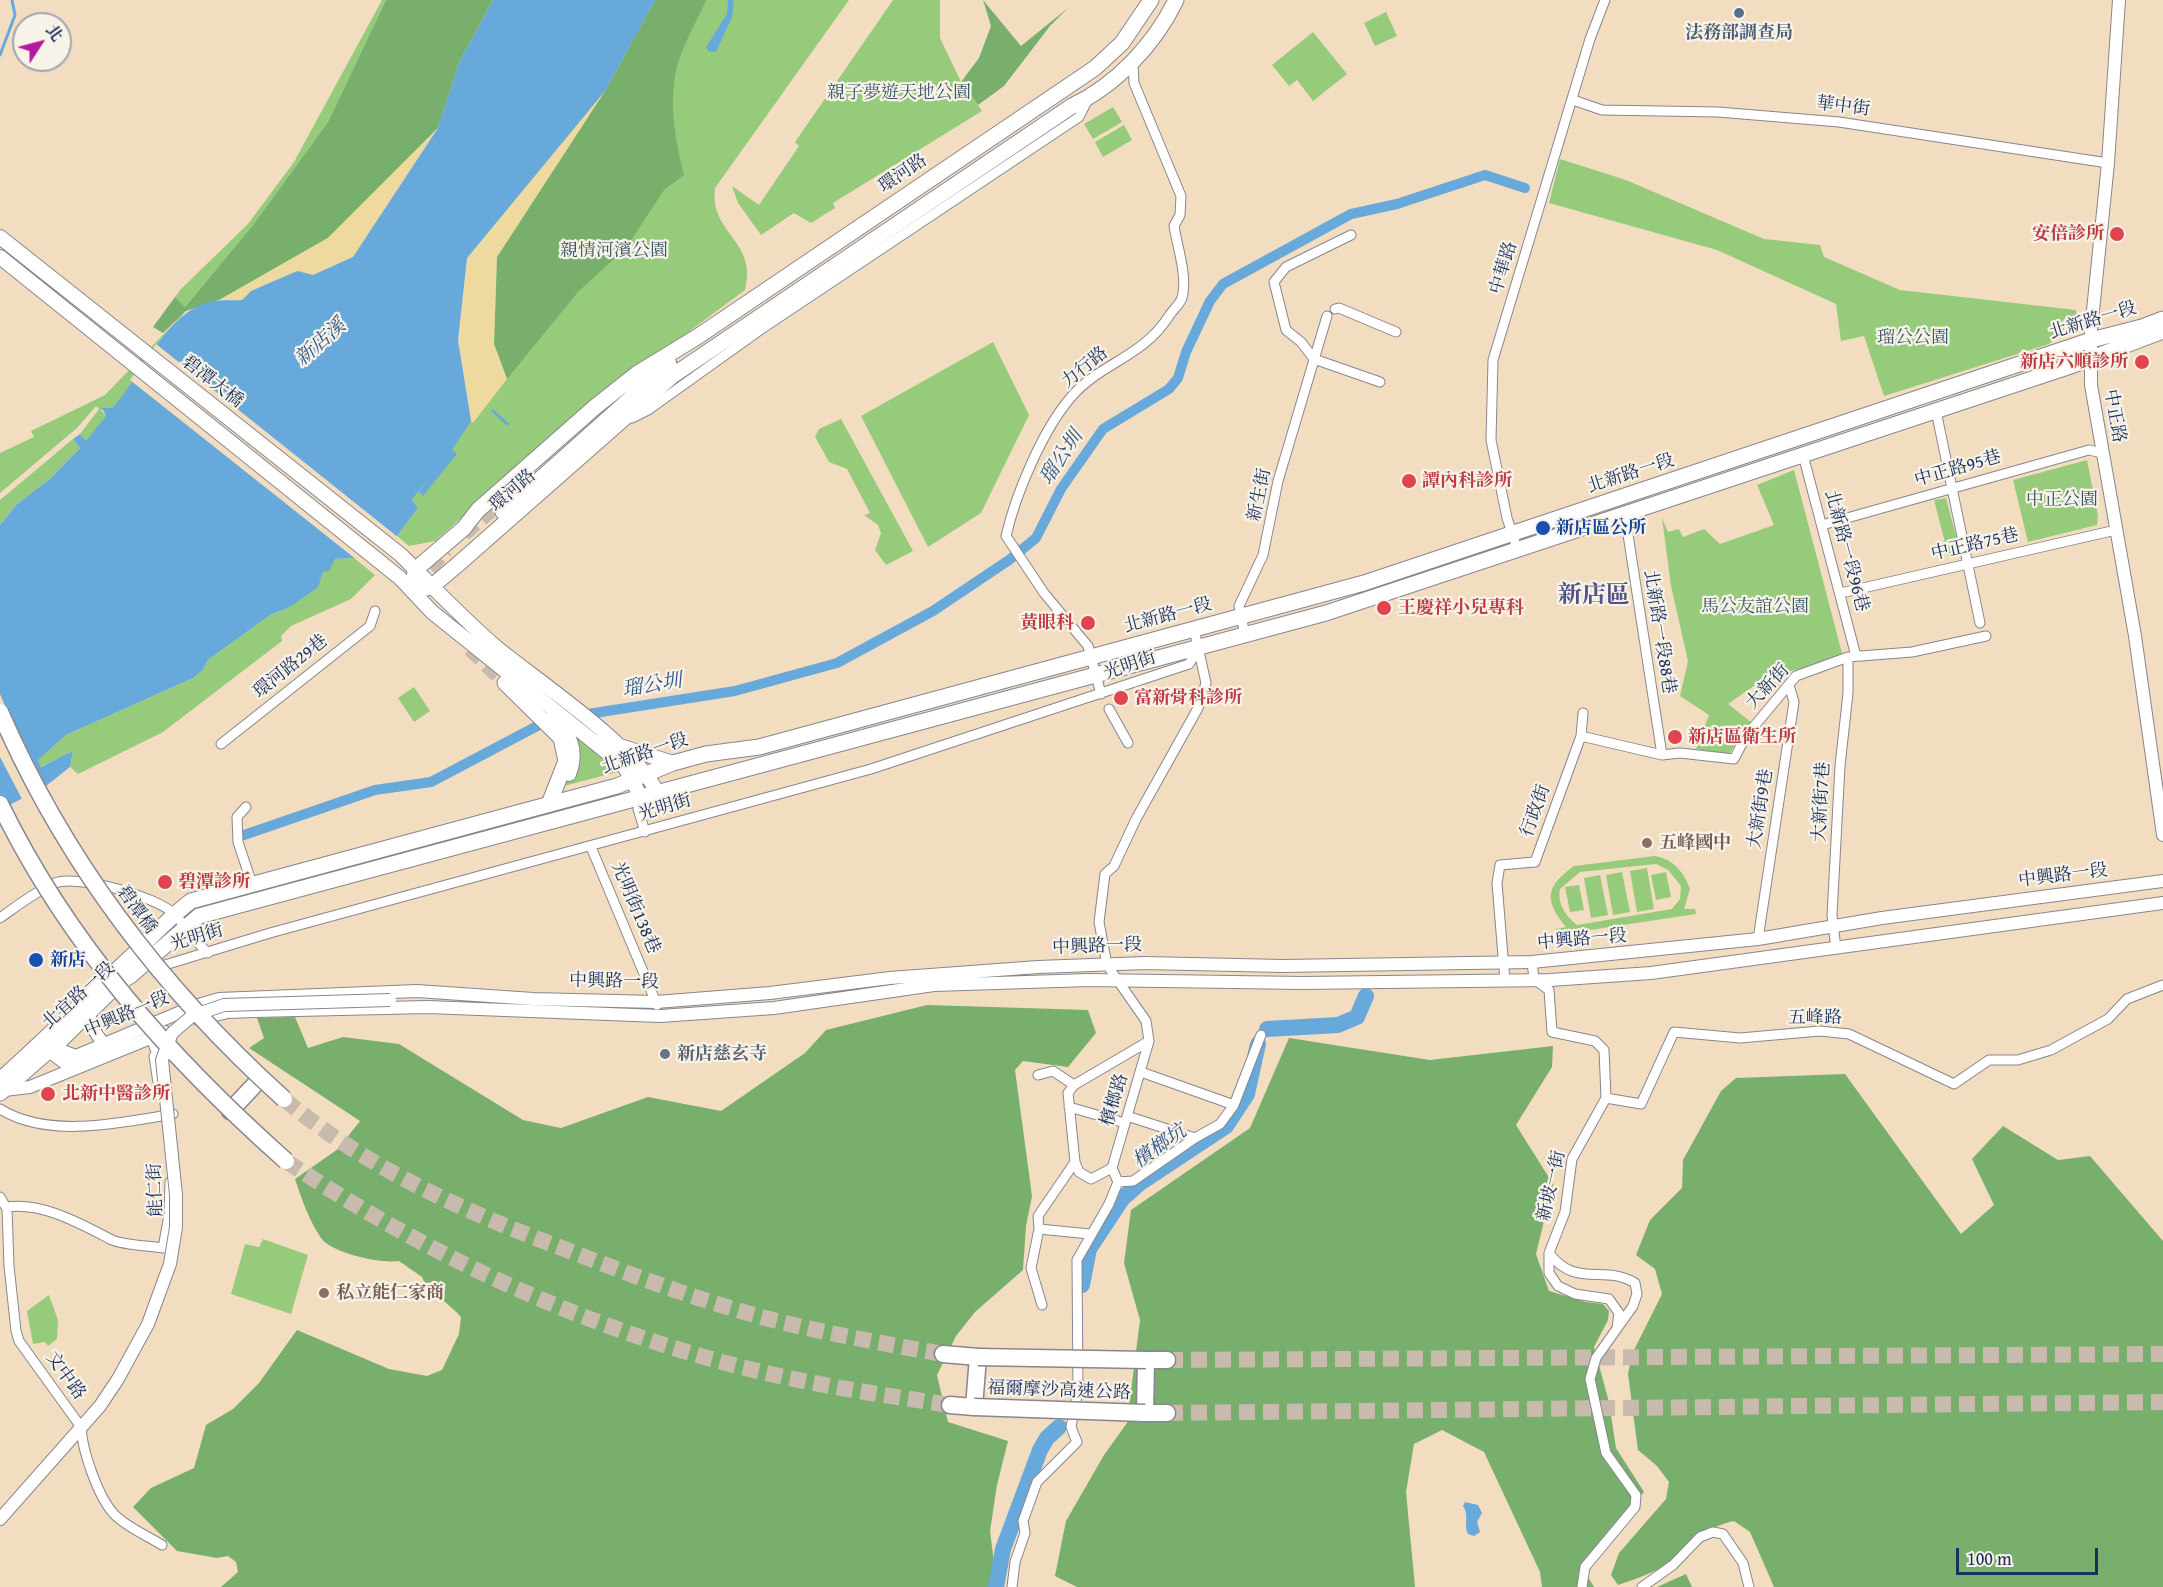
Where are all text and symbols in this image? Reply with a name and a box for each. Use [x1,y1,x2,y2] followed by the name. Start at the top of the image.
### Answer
[1732,6,1746,20] marker: 法務部調查局
[12,12,72,72] north arrow
[41,19,69,46] text: 北
[1685,22,1793,44] place label: 法務部調查局
[827,82,971,104] park label: 親子夢遊天地公園
[1815,93,1871,121] street label: 華中街
[875,150,931,198] street label: 環河路
[2032,223,2104,245] place label: 安倍診所
[2108,225,2126,243] marker: 安倍診所
[1486,239,1522,297] street label: 中華路
[560,240,668,262] park label: 親情河濱公園
[2047,298,2139,344] street label: 北新路一段
[290,314,352,372] water label: 新店溪
[1877,327,1949,349] park label: 瑠公公園
[1057,343,1113,393] street label: 力行路
[177,351,247,413] street label: 碧潭大橋
[2020,351,2128,373] place label: 新店六順診所
[2133,353,2151,371] marker: 新店六順診所
[2099,388,2129,444] street label: 中正路
[1035,426,1089,490] water label: 瑠公圳
[1912,446,2004,492] street label: 中正路95巷
[1585,450,1677,498] street label: 北新路一段
[486,465,540,517] street label: 環河路
[1244,466,1276,524] street label: 新生街
[1422,470,1512,492] place label: 譚內科診所
[1400,472,1418,490] marker: 譚內科診所
[1819,488,1873,614] street label: 北新路一段96巷
[2026,489,2098,511] park label: 中正公園
[1556,517,1646,539] place label: 新店區公所
[1534,519,1552,537] marker: 新店區公所
[1929,524,2021,566] street label: 中正路75巷
[1639,568,1679,696] street label: 北新路一段88巷
[1558,582,1630,610] district label: 新店區
[1122,594,1214,638] street label: 北新路一段
[1701,596,1809,618] park label: 馬公友誼公園
[1398,597,1524,619] place label: 王慶祥小兒專科
[1375,599,1393,617] marker: 王慶祥小兒專科
[1020,612,1074,634] place label: 黃眼科
[1079,614,1097,632] marker: 黃眼科
[249,630,333,704] street label: 環河路29巷
[1101,647,1159,685] street label: 光明街
[1742,660,1794,714] street label: 大新街
[620,669,684,703] water label: 瑠公圳
[1134,687,1242,709] place label: 富新骨科診所
[1112,689,1130,707] marker: 富新骨科診所
[1688,726,1796,748] place label: 新店區衛生所
[1666,728,1684,746] marker: 新店區衛生所
[599,729,691,779] street label: 北新路一段
[1809,761,1835,843] street label: 大新街7巷
[1744,767,1778,851] street label: 大新街9巷
[1517,782,1555,840] street label: 行政街
[636,790,694,826] street label: 光明街
[1659,832,1731,854] place label: 五峰國中
[1640,836,1654,850] marker: 五峰國中
[606,859,664,957] street label: 光明街138巷
[2017,860,2109,892] street label: 中興路一段
[178,871,250,893] place label: 碧潭診所
[156,873,174,891] marker: 碧潭診所
[111,882,161,938] street label: 碧潭橋
[168,920,226,956] street label: 光明街
[1536,925,1628,955] street label: 中興路一段
[1052,935,1142,959] street label: 中興路一段
[50,949,86,971] place label: 新店
[27,951,45,969] marker: 新店
[38,958,120,1034] street label: 北宜路一段
[569,970,659,994] street label: 中興路一段
[81,987,173,1043] street label: 中興路一段
[1788,1007,1842,1029] street label: 五峰路
[677,1043,767,1065] place label: 新店慈玄寺
[658,1047,672,1061] marker: 新店慈玄寺
[1097,1071,1133,1129] street label: 檳榔路
[62,1083,170,1105] place label: 北新中醫診所
[39,1085,57,1103] marker: 北新中醫診所
[1129,1120,1191,1174] water label: 檳榔坑
[1533,1148,1571,1224] street label: 新坡一街
[144,1163,168,1217] street label: 能仁街
[336,1282,444,1304] place label: 私立能仁家商
[317,1286,331,1300] marker: 私立能仁家商
[40,1348,90,1404] street label: 文中路
[987,1378,1131,1404] street label: 福爾摩沙高速公路
[1959,1536,2102,1574] scale bar
[1967,1545,2012,1572] text: 100 m

